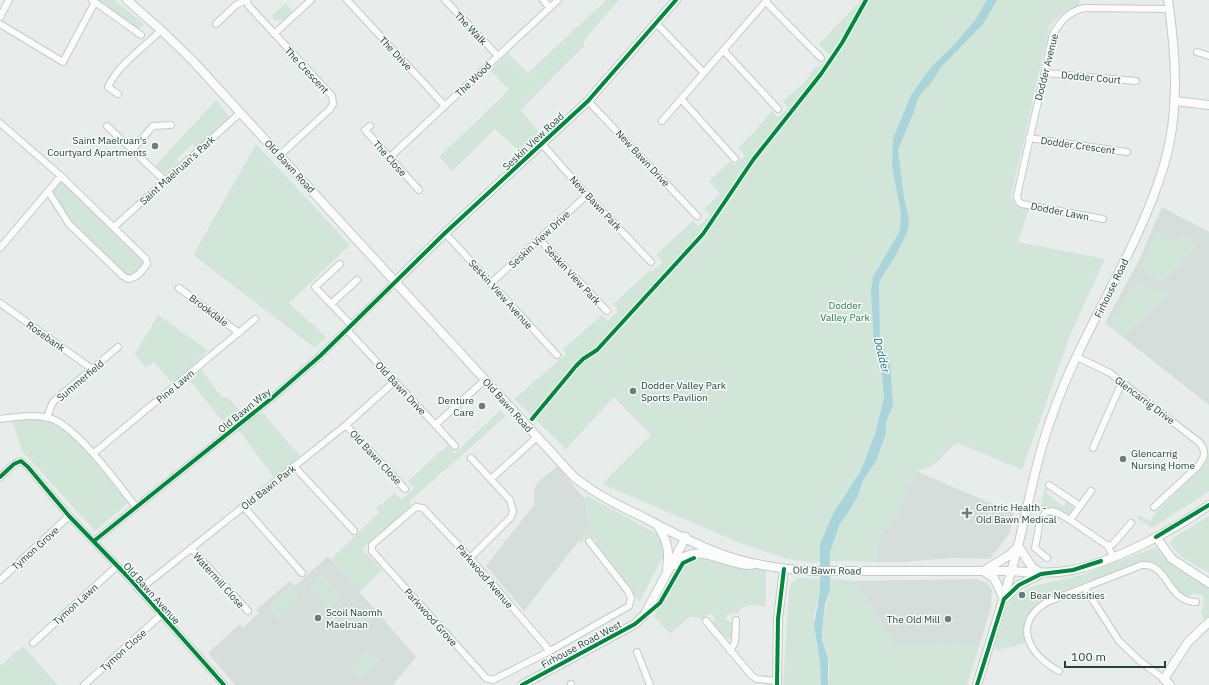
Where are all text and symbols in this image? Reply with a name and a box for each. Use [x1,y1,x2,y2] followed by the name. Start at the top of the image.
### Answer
[452,9,490,48] street label: The Walk
[1032,32,1061,102] street label: Dodder Avenue
[376,33,415,74] street label: The Drive
[282,44,332,97] street label: The Crescent
[453,59,494,100] street label: The Wood
[1060,68,1122,87] street label: Dodder Court
[500,110,567,173] street label: Seskin View Road
[613,127,673,190] street label: New Bawn Drive
[137,133,218,208] street label: Saint Maelruan's Park
[47,134,147,159] place label: Saint Maelruan's Courtyard Apartments
[1040,134,1117,157] street label: Dodder Crescent
[262,137,318,196] street label: Old Bawn Road
[370,138,410,179] street label: The Close
[150,141,160,151] marker: Saint Maelruan's Courtyard Apartments
[567,173,625,234] street label: New Bawn Park
[1030,199,1090,224] street label: Dodder Lawn
[506,207,573,271] street label: Seskin View Drive
[542,243,604,308] street label: Seskin View Park
[1091,256,1131,320] street label: Firhouse Road
[466,257,536,332] street label: Seskin View Avenue
[186,291,231,330] street label: Brookdale
[820,299,870,324] park label: Dodder Valley Park
[24,318,68,355] street label: Rosebank
[871,336,893,375] water label: Dodder
[54,357,107,404] street label: Summerfield
[372,359,429,418] street label: Old Bawn Drive
[154,367,197,406] street label: Pine Lawn
[1112,374,1178,428] street label: Glencarrig Drive
[480,376,535,435] street label: Old Bawn Road
[641,379,727,404] place label: Dodder Valley Park Sports Pavilion
[215,385,274,436] street label: Old Bawn Way
[628,386,638,396] marker: Dodder Valley Park Sports Pavilion
[438,394,475,419] place label: Denture Care
[477,401,487,411] marker: Denture Care
[347,427,405,488] street label: Old Bawn Close
[1131,447,1196,472] place label: Glencarrig Nursing Home
[1118,454,1128,464] marker: Glencarrig Nursing Home
[238,462,299,513] street label: Old Bawn Park
[976,501,1057,526] place label: Centric Health - Old Bawn Medical
[961,507,973,519] marker: Centric Health - Old Bawn Medical
[9,523,62,573] street label: Tymon Grove
[453,542,516,611] street label: Parkwood Avenue
[190,550,247,611] street label: Watermill Close
[120,560,183,627] street label: Old Bawn Avenue
[793,563,861,578] street label: Old Bawn Road
[50,581,101,628] street label: Tymon Lawn
[401,586,460,649] street label: Parkwood Grove
[1030,589,1105,602] place label: Bear Necessities
[1017,590,1027,600] marker: Bear Necessities
[326,606,382,631] place label: Scoil Naomh Maelruan
[313,613,323,623] marker: Scoil Naomh Maelruan
[887,613,940,626] place label: The Old Mill
[943,614,953,624] marker: The Old Mill
[539,618,624,671] street label: Firhouse Road West
[98,626,149,674] street label: Tymon Close
[1065,643,1165,669] scale bar
[1071,649,1106,664] text: 100 m

